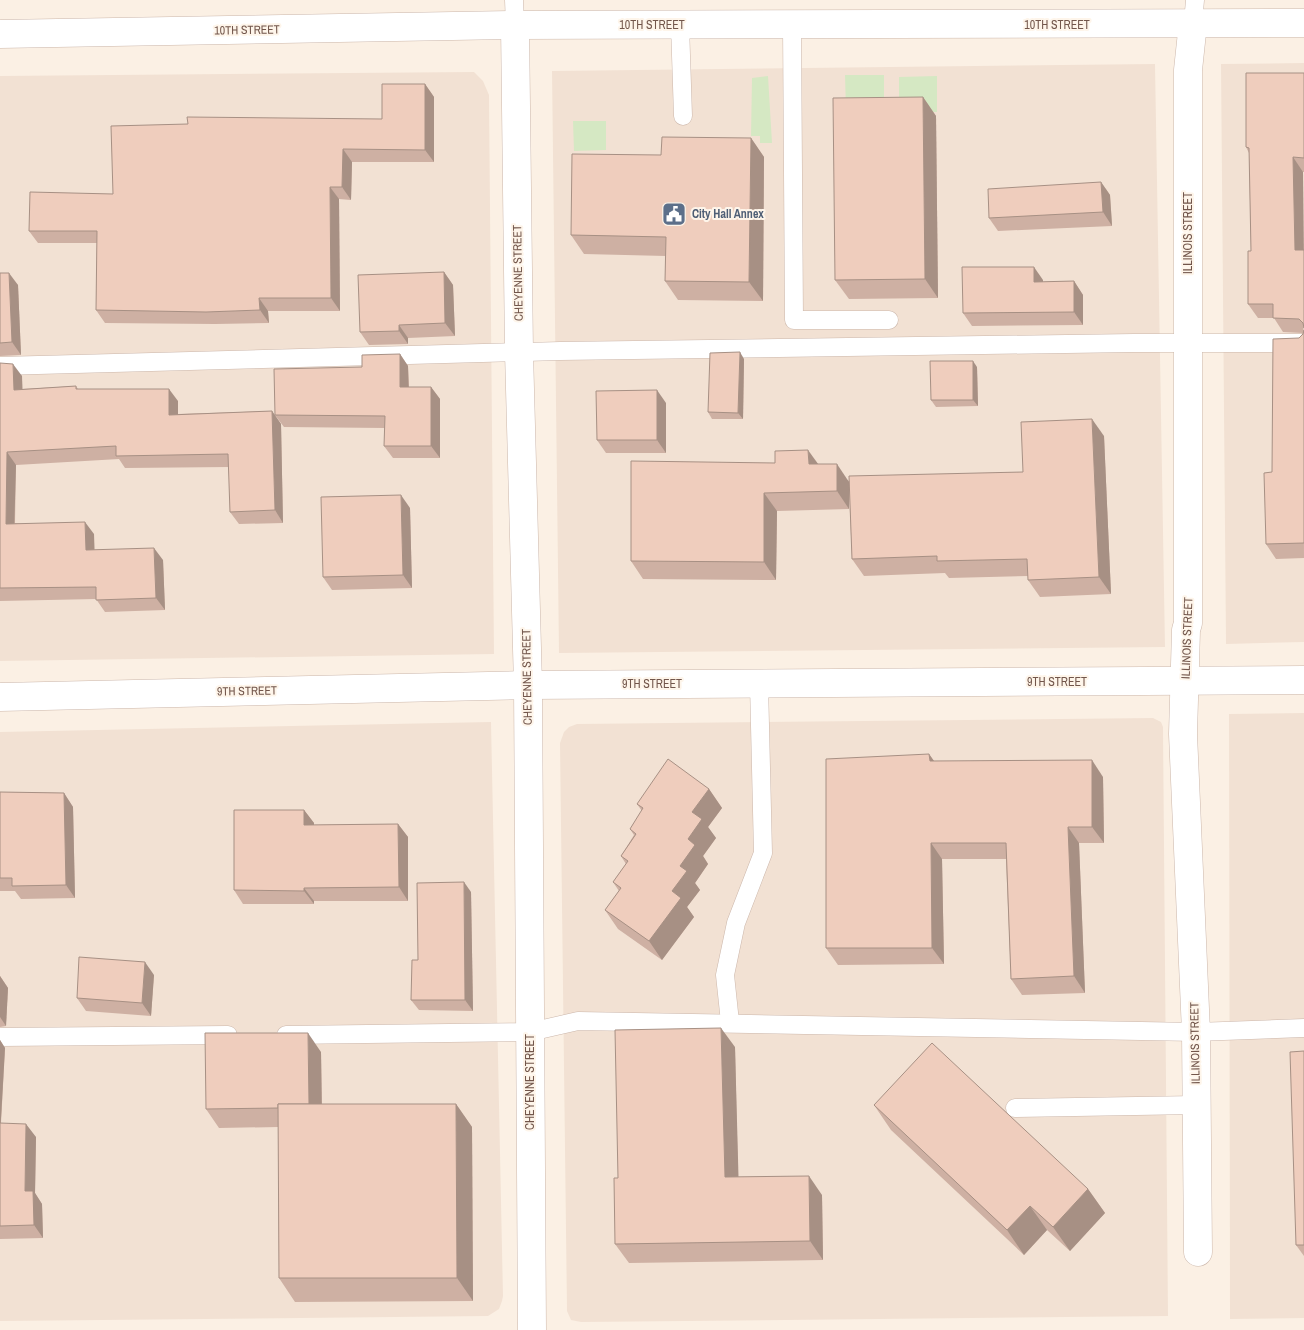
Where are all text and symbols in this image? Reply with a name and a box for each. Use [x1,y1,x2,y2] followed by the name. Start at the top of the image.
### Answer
[619,17,685,33] street label: 10TH STREET
[1024,17,1090,33] street label: 10TH STREET
[214,21,280,39] street label: 10TH STREET
[1180,192,1196,274] street label: ILLINOIS STREET
[661,201,687,227] public building icon: City Hall Annex
[692,206,764,222] place label: City Hall Annex
[509,225,527,321] street label: CHEYENNE STREET
[1178,597,1196,679] street label: ILLINOIS STREET
[518,629,536,725] street label: CHEYENNE STREET
[1027,674,1087,690] street label: 9TH STREET
[622,676,682,692] street label: 9TH STREET
[217,682,277,700] street label: 9TH STREET
[1186,1002,1204,1084] street label: ILLINOIS STREET
[522,1034,538,1130] street label: CHEYENNE STREET

